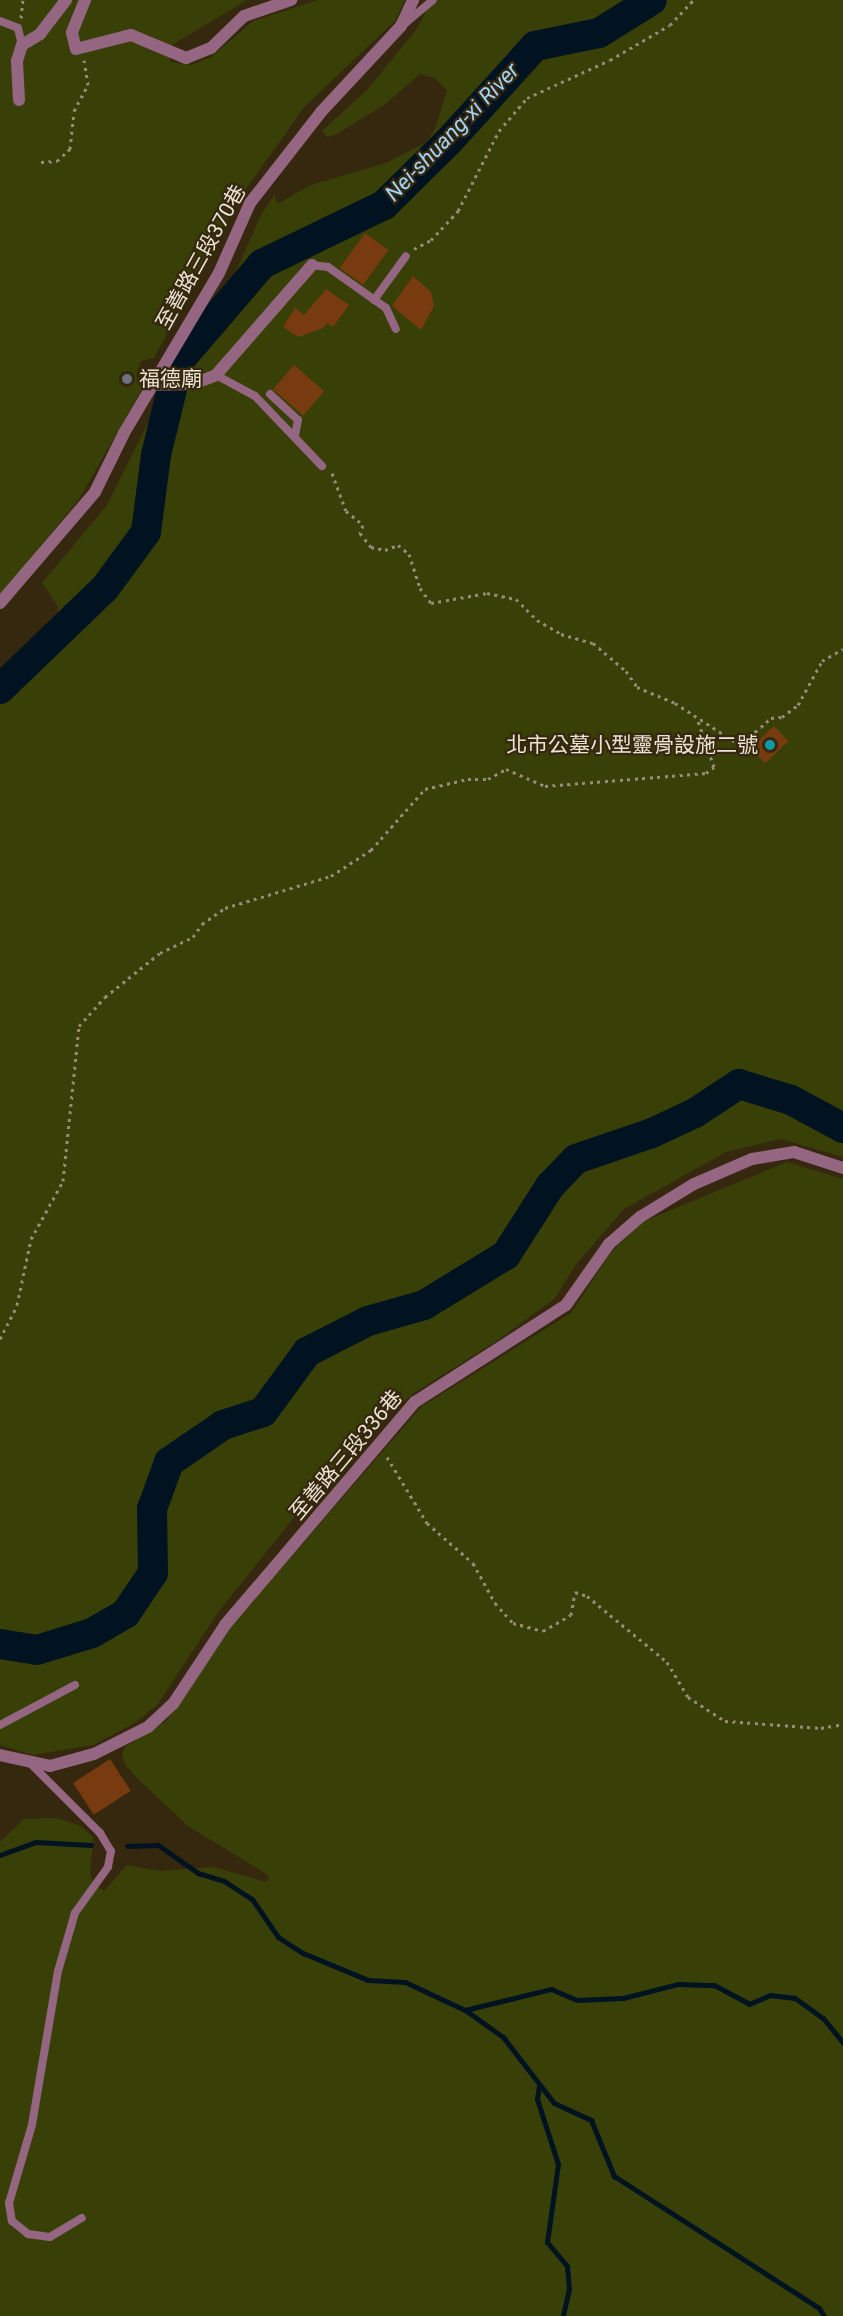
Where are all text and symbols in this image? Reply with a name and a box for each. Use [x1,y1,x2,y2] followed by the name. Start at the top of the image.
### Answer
[379,57,525,207] water label: Nei-shuang-xi River
[151,180,251,334] street label: 至善路三段370巷
[139,366,202,392] place label: 福德廟
[120,372,134,386] marker: 福德廟
[506,732,758,758] place label: 北市公墓小型靈骨設施二號
[763,738,777,752] marker: 北市公墓小型靈骨設施二號
[284,1385,408,1525] street label: 至善路三段336巷

